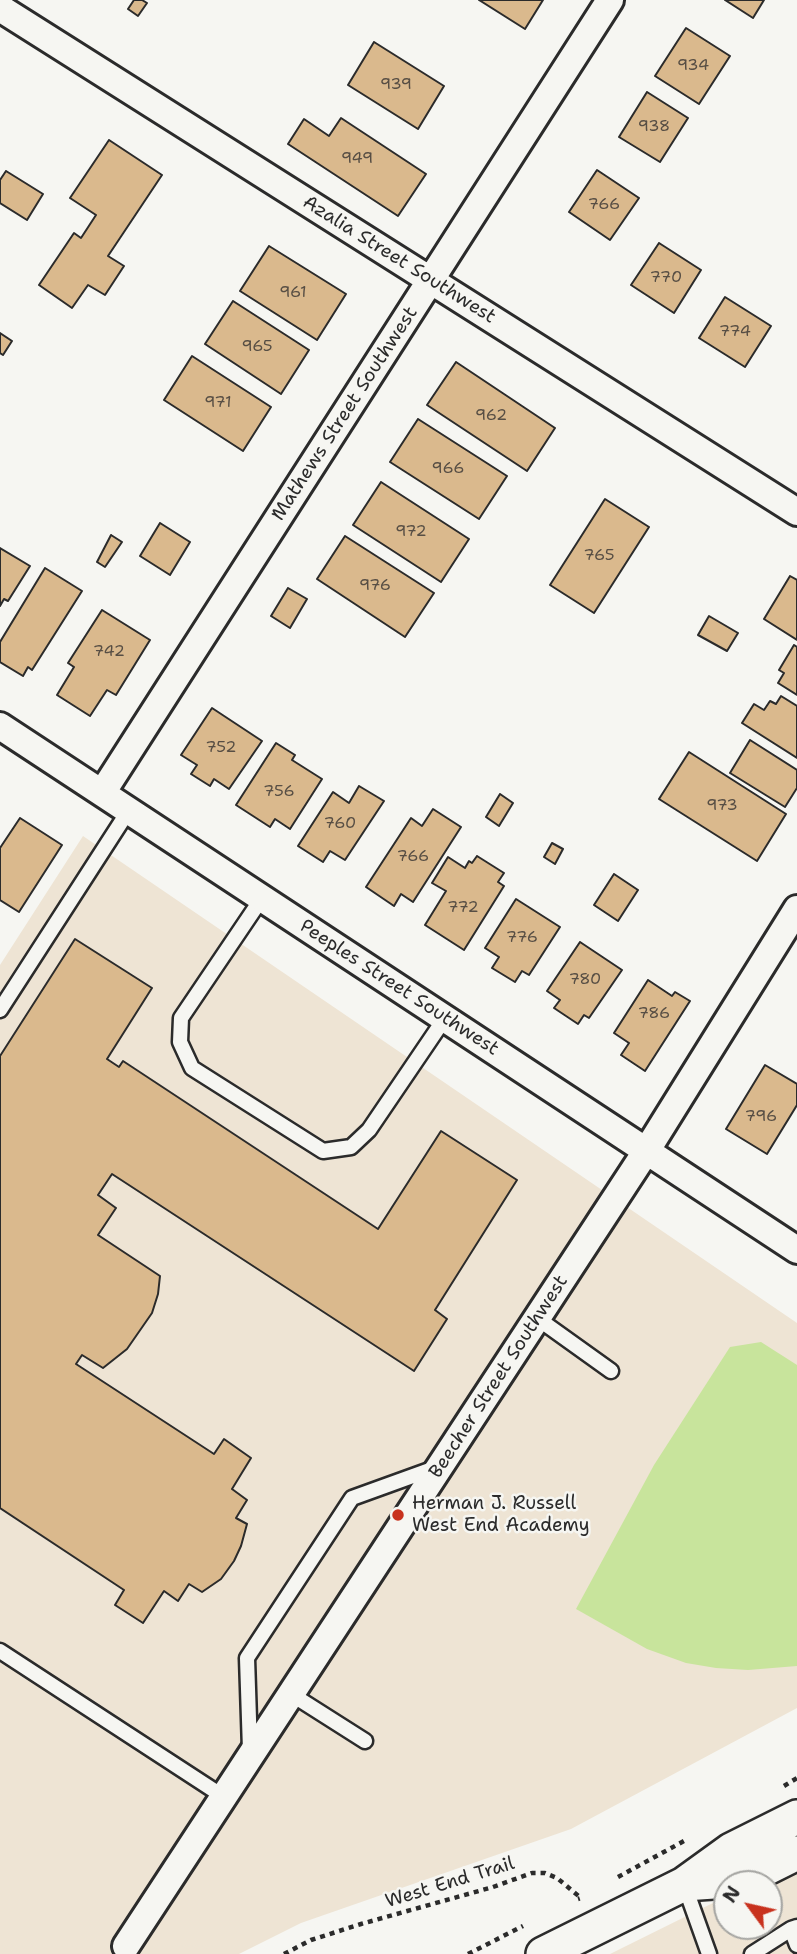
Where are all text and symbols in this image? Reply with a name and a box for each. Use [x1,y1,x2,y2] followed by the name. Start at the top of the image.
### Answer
[677,56,709,76] house number: 934
[380,75,412,95] house number: 939
[638,117,670,137] house number: 938
[341,149,373,169] house number: 949
[298,191,500,329] street label: Azalia Street Southwest
[588,195,620,215] house number: 766
[650,268,682,288] house number: 770
[279,283,307,303] house number: 961
[267,303,423,525] street label: Mathews Street Southwest
[719,322,751,342] house number: 774
[241,337,273,357] house number: 965
[204,393,232,413] house number: 971
[475,406,507,426] house number: 962
[432,459,464,479] house number: 966
[395,522,427,542] house number: 972
[584,546,614,566] house number: 765
[359,576,391,596] house number: 976
[93,642,125,662] house number: 742
[206,738,236,758] house number: 752
[263,782,295,802] house number: 756
[706,796,738,816] house number: 973
[324,814,356,834] house number: 760
[397,847,429,867] house number: 766
[447,898,479,918] house number: 772
[295,915,503,1061] street label: Peeples Street Southwest
[506,928,538,948] house number: 776
[569,970,601,990] house number: 780
[638,1004,670,1024] house number: 786
[745,1107,777,1127] house number: 796
[425,1271,573,1483] street label: Beecher Street Southwest
[412,1493,590,1537] place label: Herman J. Russell West End Academy
[390,1507,406,1523] marker: Herman J. Russell West End Academy
[383,1853,517,1913] street label: West End Trail
[713,1870,783,1940] north arrow
[717,1881,746,1908] text: N

